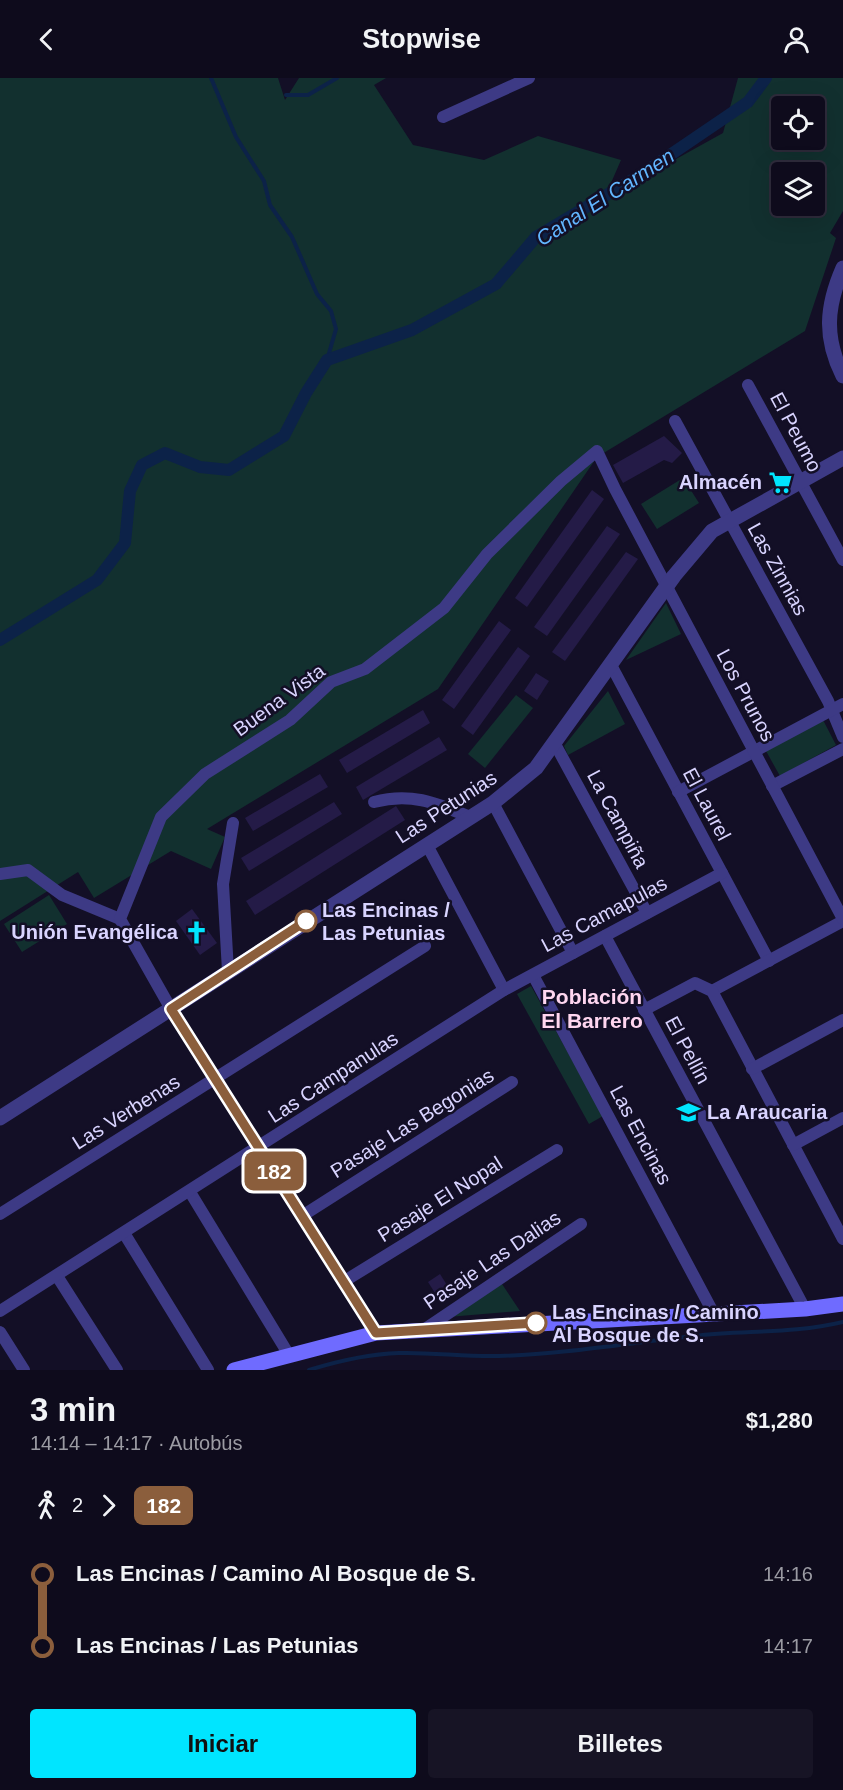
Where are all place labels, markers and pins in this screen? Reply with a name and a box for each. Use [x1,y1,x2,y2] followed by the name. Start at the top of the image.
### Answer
[767,469,793,495] supermarket icon: Almacén
[679,471,762,493] place label: Almacén
[322,899,450,944] place label: Las Encinas / Las Petunias
[295,910,317,932] marker: Las Encinas / Las Petunias
[183,919,209,945] church icon: Unión Evangélica
[11,921,179,943] place label: Unión Evangélica
[676,1099,702,1125] school or university icon: La Araucaria
[707,1101,828,1123] place label: La Araucaria
[552,1301,759,1346] place label: Las Encinas / Camino Al Bosque de S.
[525,1312,547,1334] marker: Las Encinas / Camino Al Bosque de S.

